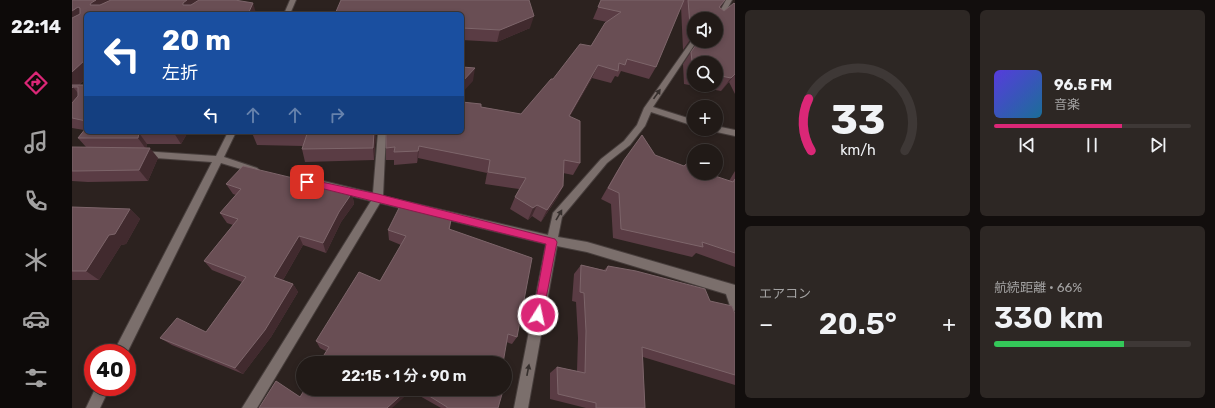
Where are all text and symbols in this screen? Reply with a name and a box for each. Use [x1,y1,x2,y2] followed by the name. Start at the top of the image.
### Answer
[687,12,723,180] map controls
[687,12,723,48] button: sound
[11,16,61,38] text: 22:14
[162,24,231,57] text: 20 m
[96,28,148,80] icon: left
[687,56,723,92] button: search
[162,62,198,84] text: 左折
[22,69,50,97] icon: directions
[1054,76,1112,94] text: 96.5 FM
[653,89,661,99] one-way arrow
[830,95,885,144] text: 33
[1054,97,1080,112] text: 音楽
[687,100,723,136] button: +
[200,104,222,126] icon: left
[242,104,264,126] icon: ahead
[284,104,306,126] icon: ahead
[326,104,348,126] icon: right
[22,128,50,156] icon: music
[1016,134,1038,156] icon: previous
[1081,134,1103,156] icon: pause
[1147,134,1169,156] icon: next
[840,142,875,159] text: km/h
[687,144,723,180] button: −
[290,165,324,199] pin
[296,171,318,193] icon: arrive
[22,187,50,215] icon: phone
[556,209,563,221] one-way arrow
[22,246,50,274] icon: climate
[994,280,1082,295] text: 航続距離 · 66%
[759,286,811,301] text: エアコン
[517,294,559,336] position arrow
[994,300,1104,336] text: 330 km
[22,305,50,333] icon: car
[819,306,897,342] text: 20.5°
[759,311,773,338] text: −
[942,311,956,338] text: +
[84,344,136,396] speed limit sign: 40
[22,364,50,392] icon: filters
[526,364,532,376] one-way arrow
[342,367,467,385] text: 22:15 · 1 分 · 90 m

